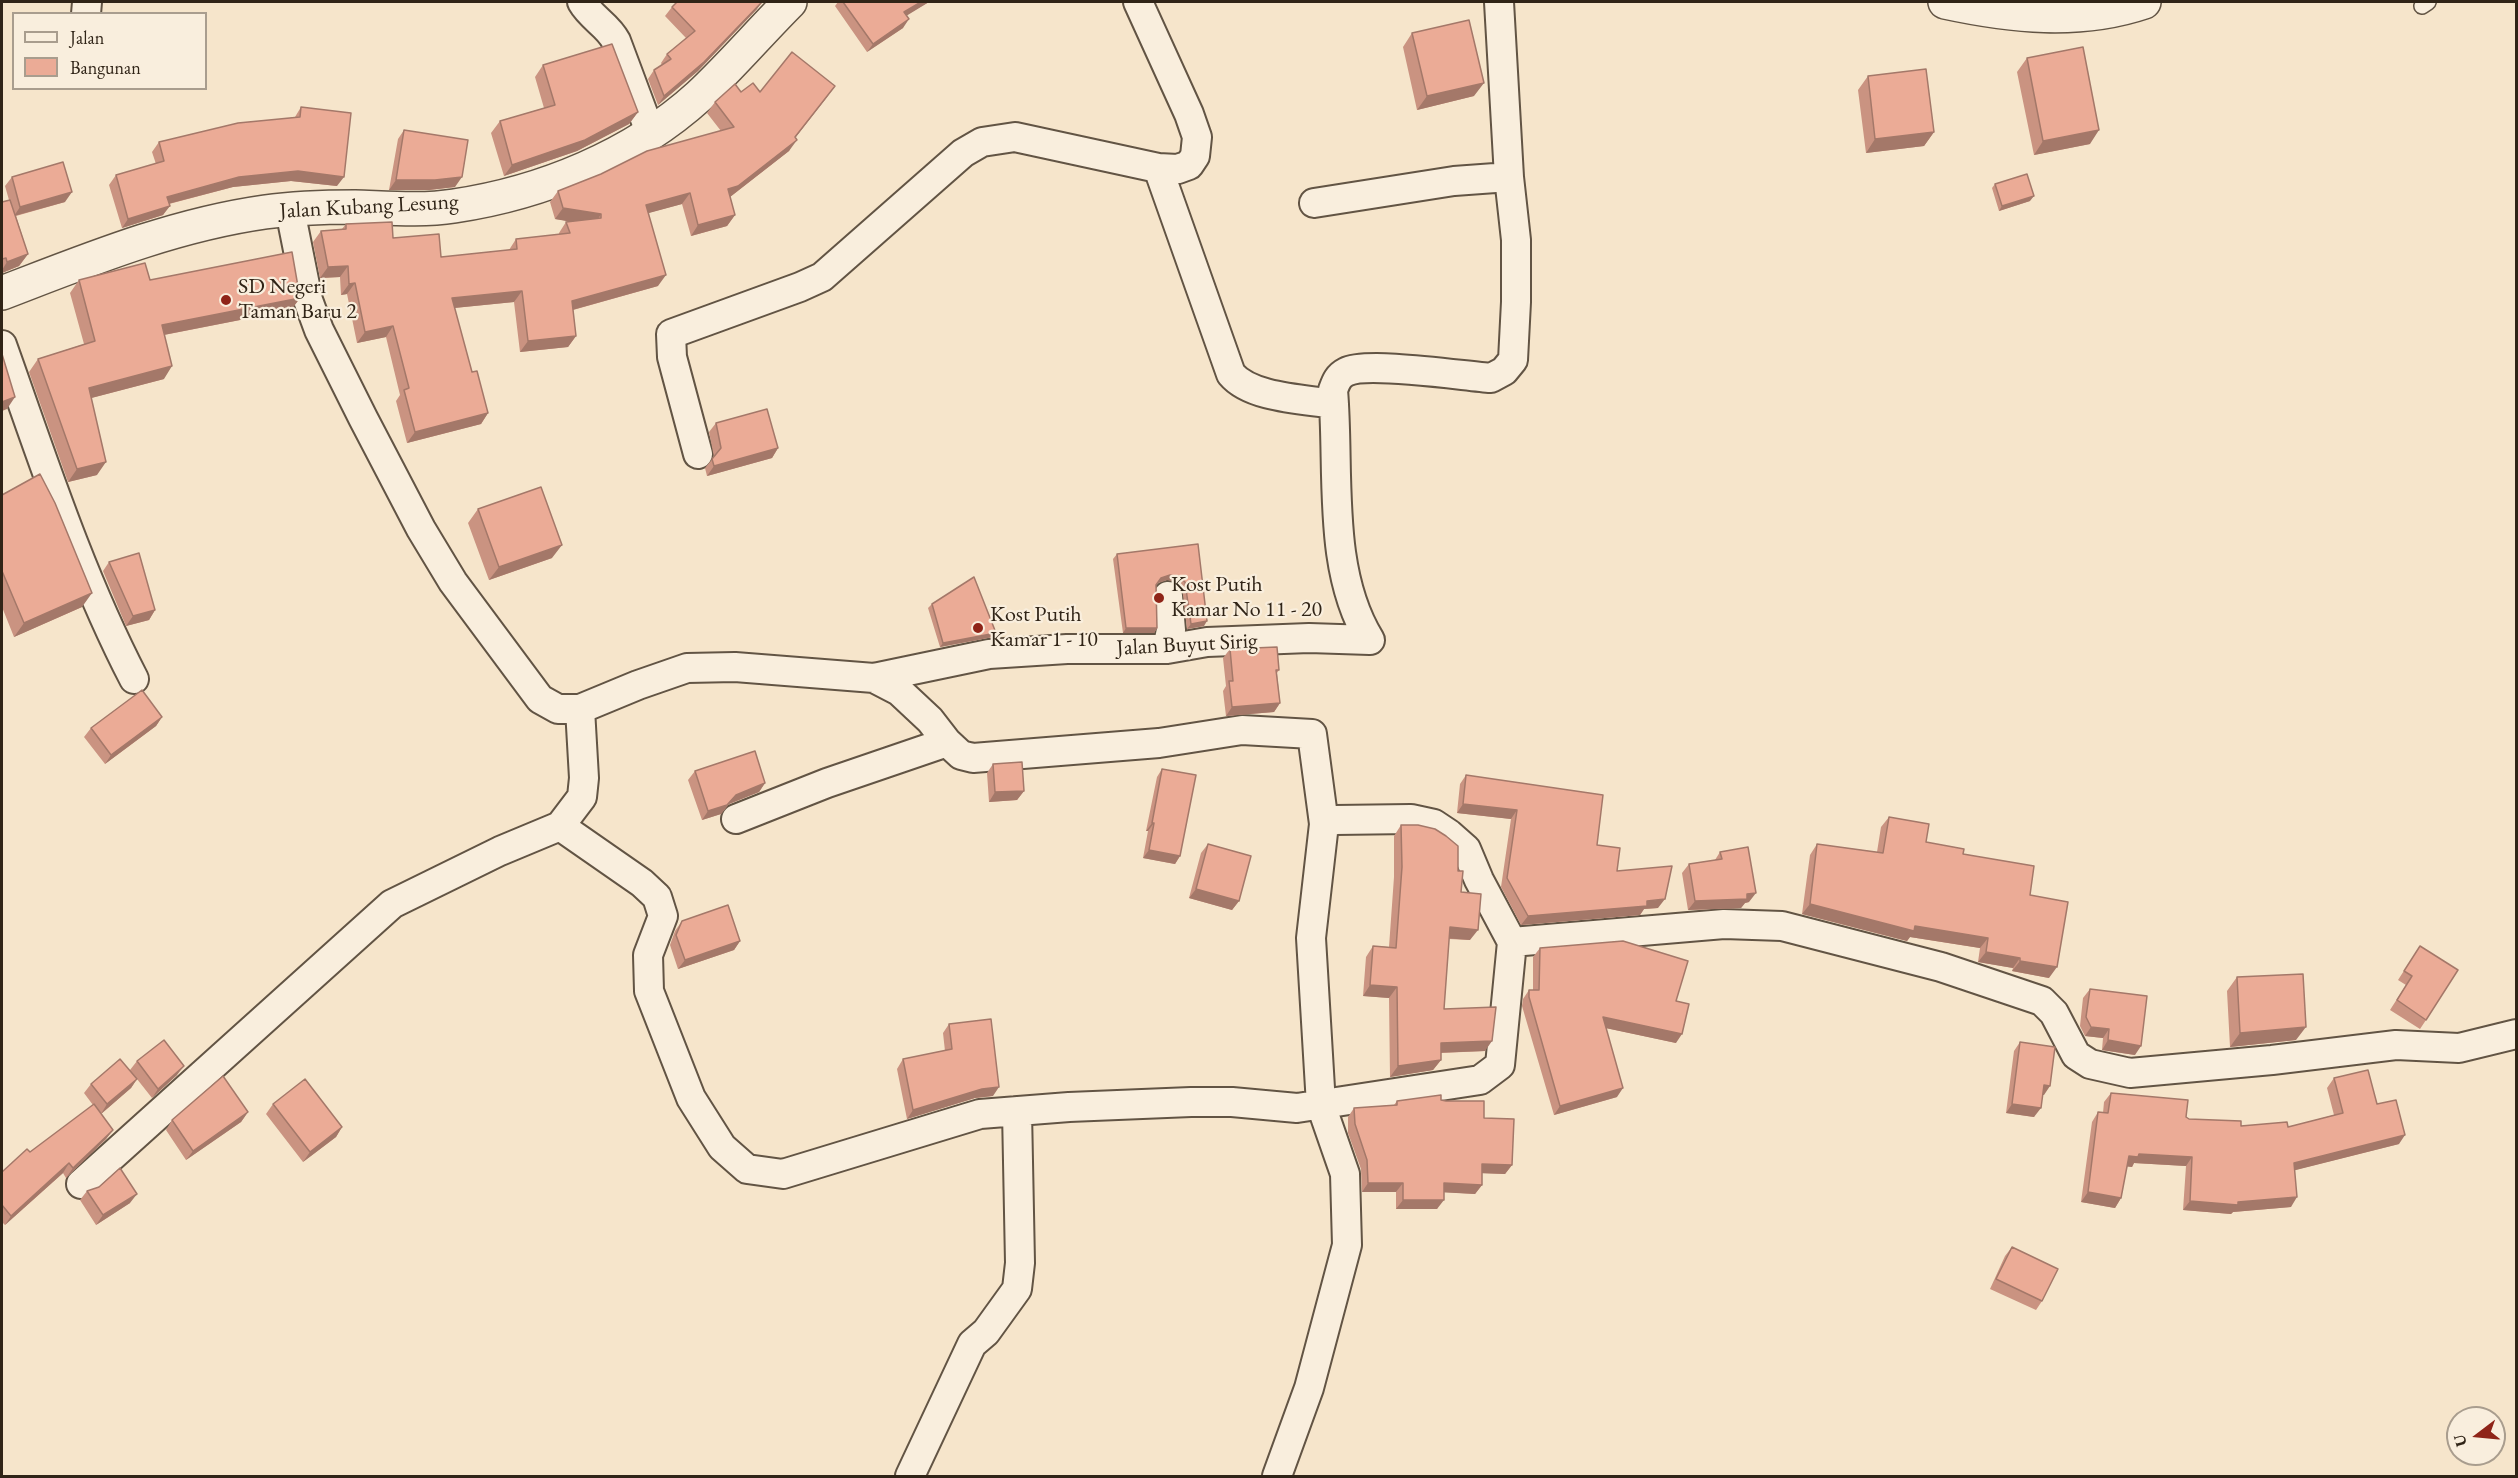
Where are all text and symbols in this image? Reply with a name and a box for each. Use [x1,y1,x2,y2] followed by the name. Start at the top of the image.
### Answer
[12,12,207,90] legend
[70,26,104,49] text: Jalan
[70,56,141,79] text: Bangunan
[279,189,459,225] street label: Jalan Kubang Lesung
[238,274,357,326] place label: SD Negeri Taman Baru 2
[219,293,233,307] marker: SD Negeri Taman Baru 2
[1171,572,1322,624] place label: Kost Putih Kamar No 11 - 20
[1152,591,1166,605] marker: Kost Putih Kamar No 11 - 20
[990,602,1098,654] place label: Kost Putih Kamar 1 - 10
[971,621,985,635] marker: Kost Putih Kamar 1 - 10
[1116,628,1258,662] street label: Jalan Buyut Sirig
[2446,1406,2506,1466] north arrow
[2448,1432,2472,1449] text: U

